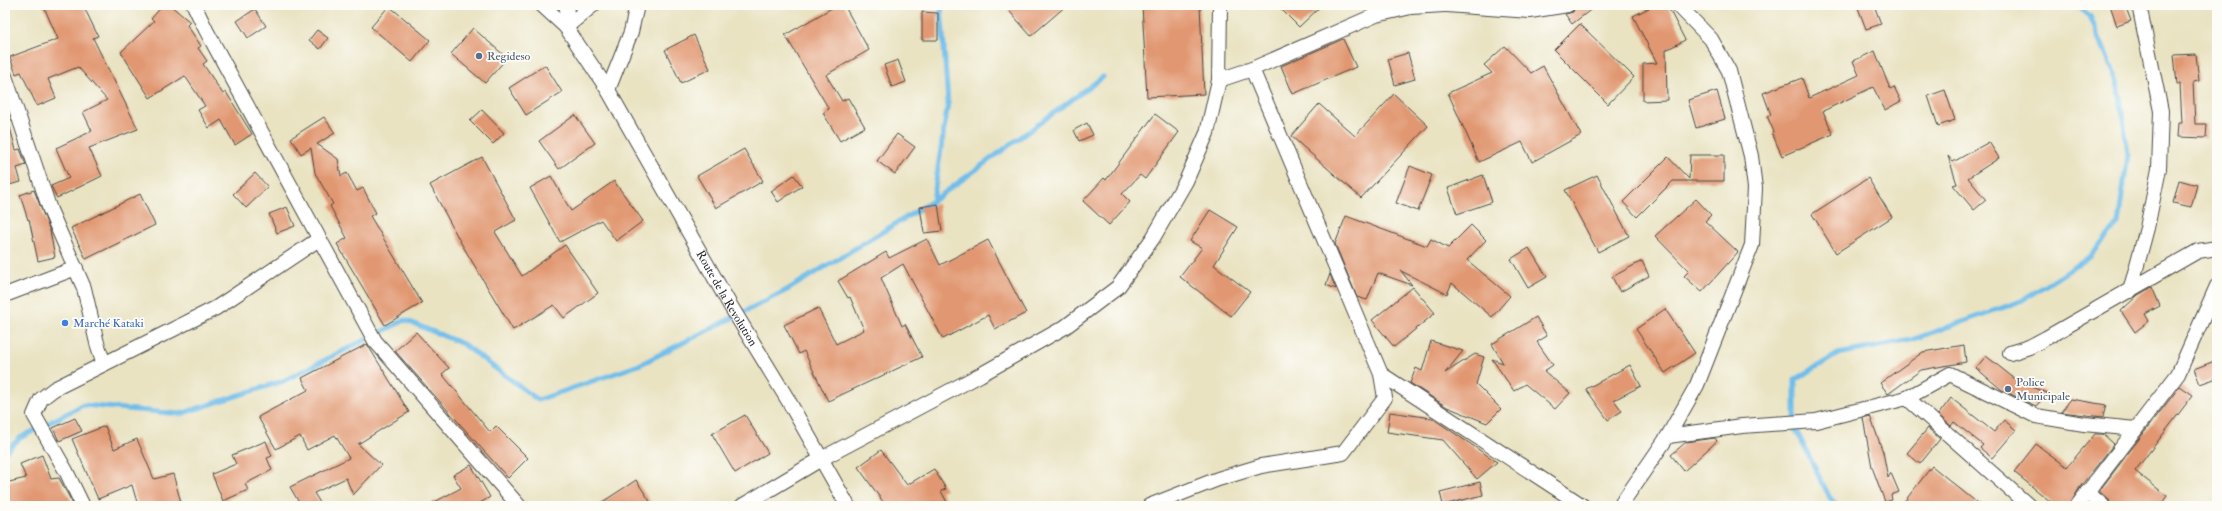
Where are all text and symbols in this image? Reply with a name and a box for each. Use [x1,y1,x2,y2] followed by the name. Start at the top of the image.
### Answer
[487,49,531,64] place label: Regideso
[474,51,484,61] marker: Regideso
[693,248,761,349] street label: Route de la Revolution
[73,316,144,331] place label: Marché Kataki
[60,318,70,328] marker: Marché Kataki
[2016,375,2070,404] place label: Police Municipale
[2003,384,2013,394] marker: Police Municipale

